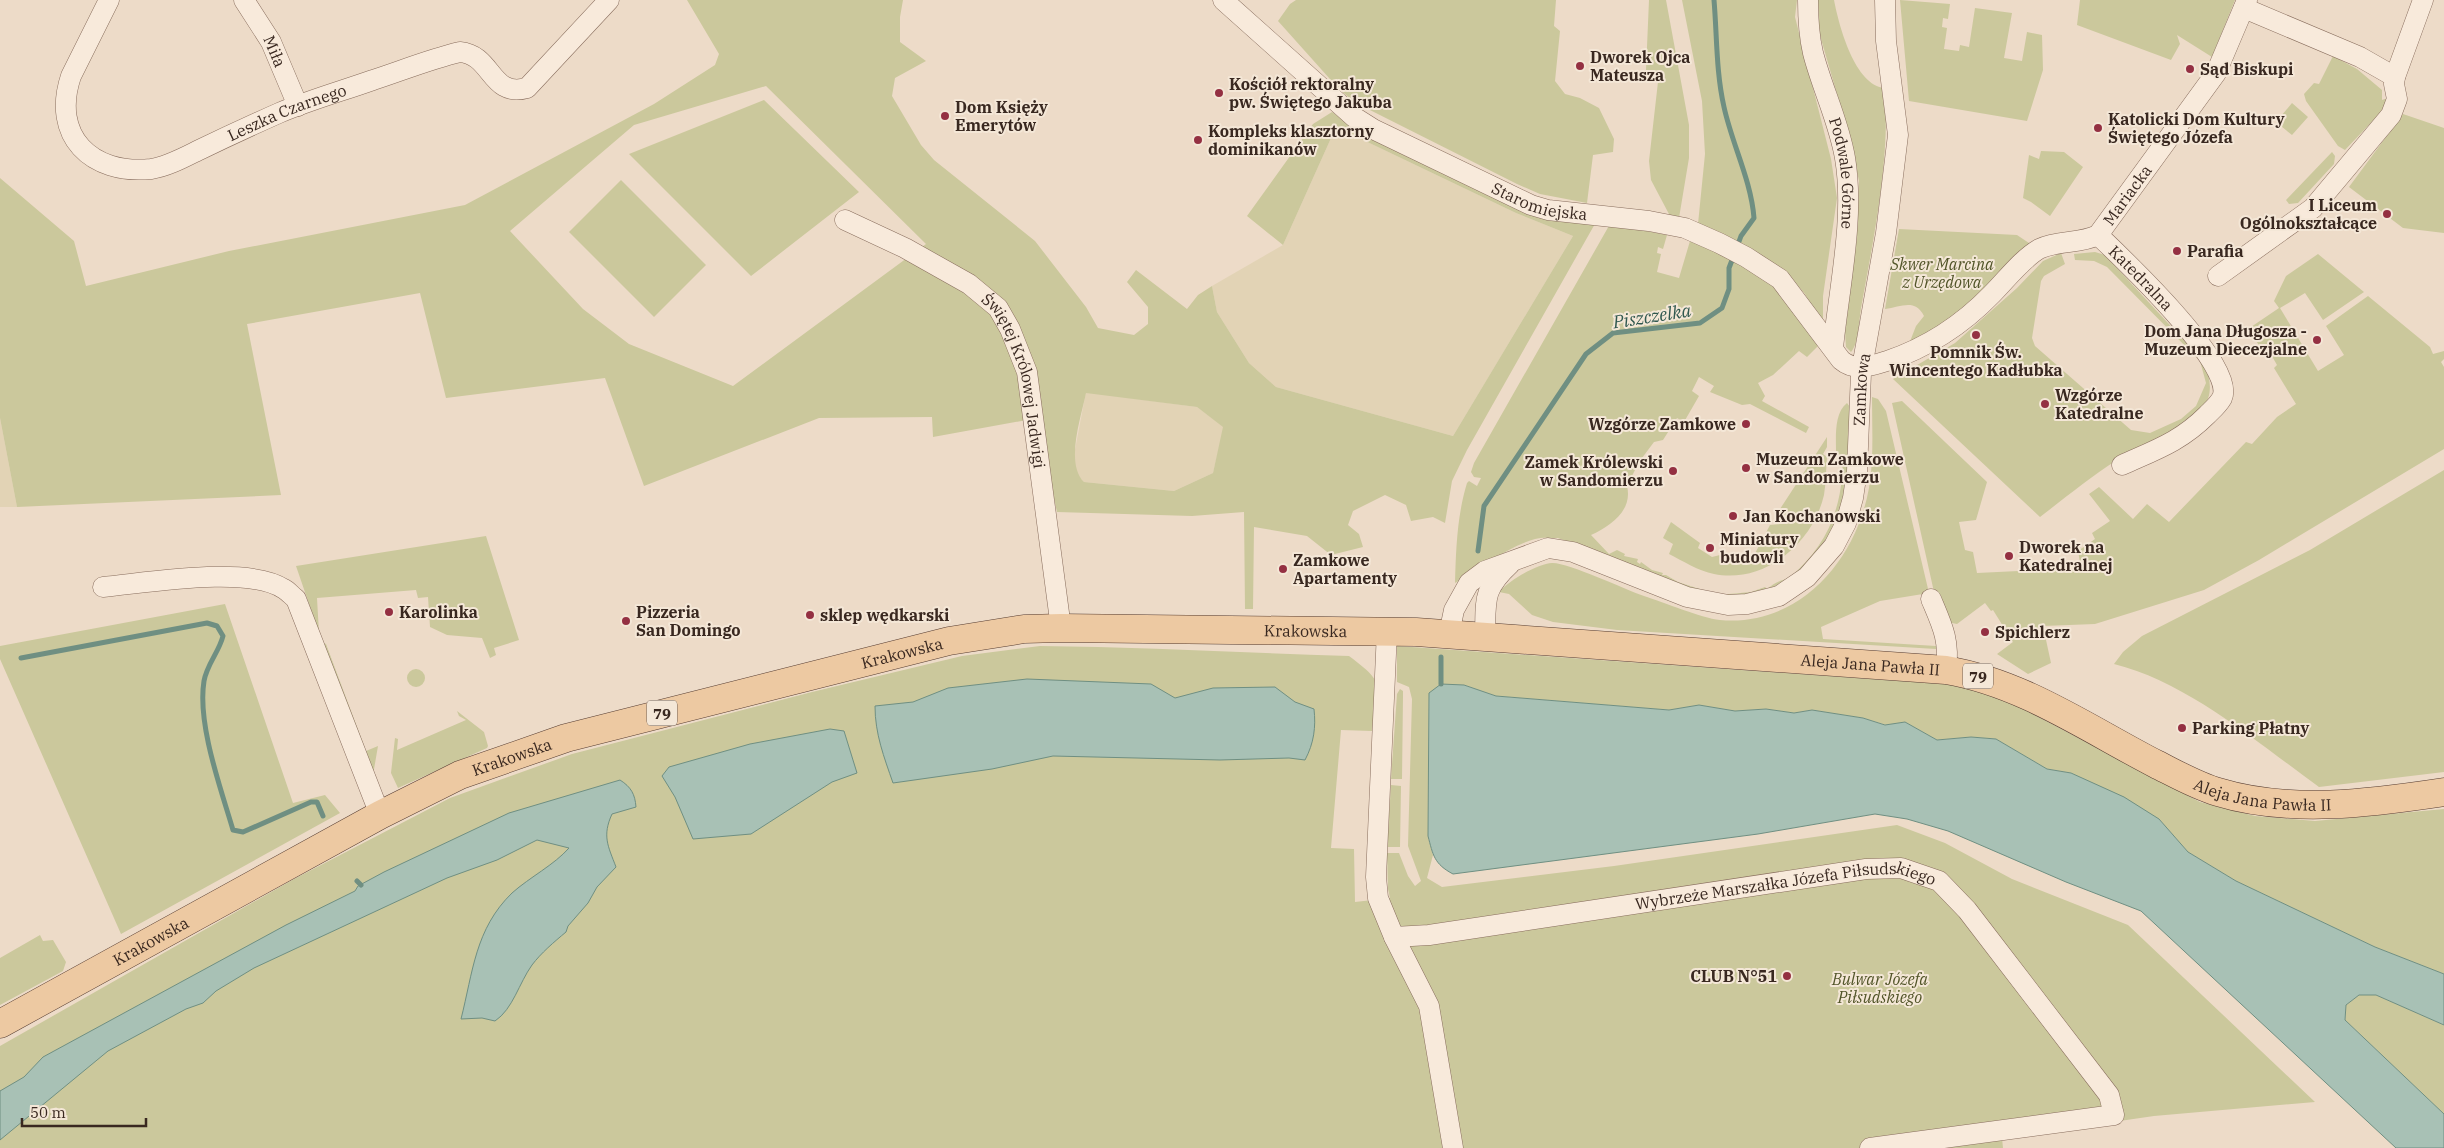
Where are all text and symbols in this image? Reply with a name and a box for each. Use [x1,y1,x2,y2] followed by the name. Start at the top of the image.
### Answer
[259,32,291,70] street label: Miła
[1590,47,1691,85] place label: Dworek Ojca Mateusza
[2200,59,2293,79] place label: Sąd Biskupi
[1574,60,1586,72] marker: Dworek Ojca Mateusza
[2184,63,2196,75] marker: Sąd Biskupi
[1229,74,1392,112] place label: Kościół rektoralny pw. Świętego Jakuba
[224,80,349,145] street label: Leszka Czarnego
[1213,87,1225,99] marker: Kościół rektoralny pw. Świętego Jakuba
[955,97,1049,135] place label: Dom Księży Emerytów
[2108,109,2286,147] place label: Katolicki Dom Kultury Świętego Józefa
[939,110,951,122] marker: Dom Księży Emerytów
[1825,115,1858,230] street label: Podwale Górne
[1208,121,1375,159] place label: Kompleks klasztorny dominikanów
[2092,122,2104,134] marker: Katolicki Dom Kultury Świętego Józefa
[1192,134,1204,146] marker: Kompleks klasztorny dominikanów
[2099,160,2156,229] street label: Mariacka
[1489,178,1589,224] street label: Staromiejska
[2240,195,2377,233] place label: I Liceum Ogólnokształcące
[2381,208,2393,220] marker: I Liceum Ogólnokształcące
[2105,241,2178,315] street label: Katedralna
[2187,241,2244,261] place label: Parafia
[2171,245,2183,257] marker: Parafia
[1889,254,1994,292] park label: Skwer Marcina z Urzędowa
[978,288,1050,470] street label: Świętej Królowej Jadwigi
[1610,298,1693,334] water label: Piszczelka
[2144,321,2307,359] place label: Dom Jana Długosza - Muzeum Diecezjalne
[1970,329,1982,341] marker: Pomnik Św. Wincentego Kadłubka
[2311,334,2323,346] marker: Dom Jana Długosza - Muzeum Diecezjalne
[1889,341,2063,380] place label: Pomnik Św. Wincentego Kadłubka
[1849,351,1874,426] street label: Zamkowa
[2055,385,2143,423] place label: Wzgórze Katedralne
[2039,398,2051,410] marker: Wzgórze Katedralne
[1588,414,1736,434] place label: Wzgórze Zamkowe
[1740,418,1752,430] marker: Wzgórze Zamkowe
[1756,449,1904,487] place label: Muzeum Zamkowe w Sandomierzu
[1524,452,1663,490] place label: Zamek Królewski w Sandomierzu
[1740,462,1752,474] marker: Muzeum Zamkowe w Sandomierzu
[1667,465,1679,477] marker: Zamek Królewski w Sandomierzu
[1743,506,1881,526] place label: Jan Kochanowski
[1727,510,1739,522] marker: Jan Kochanowski
[1720,529,1799,567] place label: Miniatury budowli
[2019,537,2113,575] place label: Dworek na Katedralnej
[1704,542,1716,554] marker: Miniatury budowli
[1293,550,1398,588] place label: Zamkowe Apartamenty
[2003,550,2015,562] marker: Dworek na Katedralnej
[1277,563,1289,575] marker: Zamkowe Apartamenty
[399,602,478,622] place label: Karolinka
[636,602,741,640] place label: Pizzeria San Domingo
[820,605,949,625] place label: sklep wędkarski
[383,606,395,618] marker: Karolinka
[804,609,816,621] marker: sklep wędkarski
[620,615,632,627] marker: Pizzeria San Domingo
[1264,620,1348,641] street label: Krakowska
[1995,622,2070,642] place label: Spichlerz
[1979,626,1991,638] marker: Spichlerz
[859,633,945,673] street label: Krakowska
[1800,650,1941,680] street label: Aleja Jana Pawła II
[1963,664,1993,688] road number: 79
[647,700,677,726] road number: 79
[2192,718,2310,738] place label: Parking Płatny
[2176,722,2188,734] marker: Parking Płatny
[469,734,555,780] street label: Krakowska
[2191,774,2332,815] street label: Aleja Jana Pawła II
[1634,857,1939,914] street label: Wybrzeże Marszałka Józefa Piłsudskiego
[109,912,192,970] street label: Krakowska
[1690,966,1777,986] place label: CLUB N°51
[1831,969,1928,1007] park label: Bulwar Józefa Piłsudskiego
[1781,970,1793,982] marker: CLUB N°51
[22,1096,146,1128] scale bar
[30,1103,66,1122] text: 50 m

